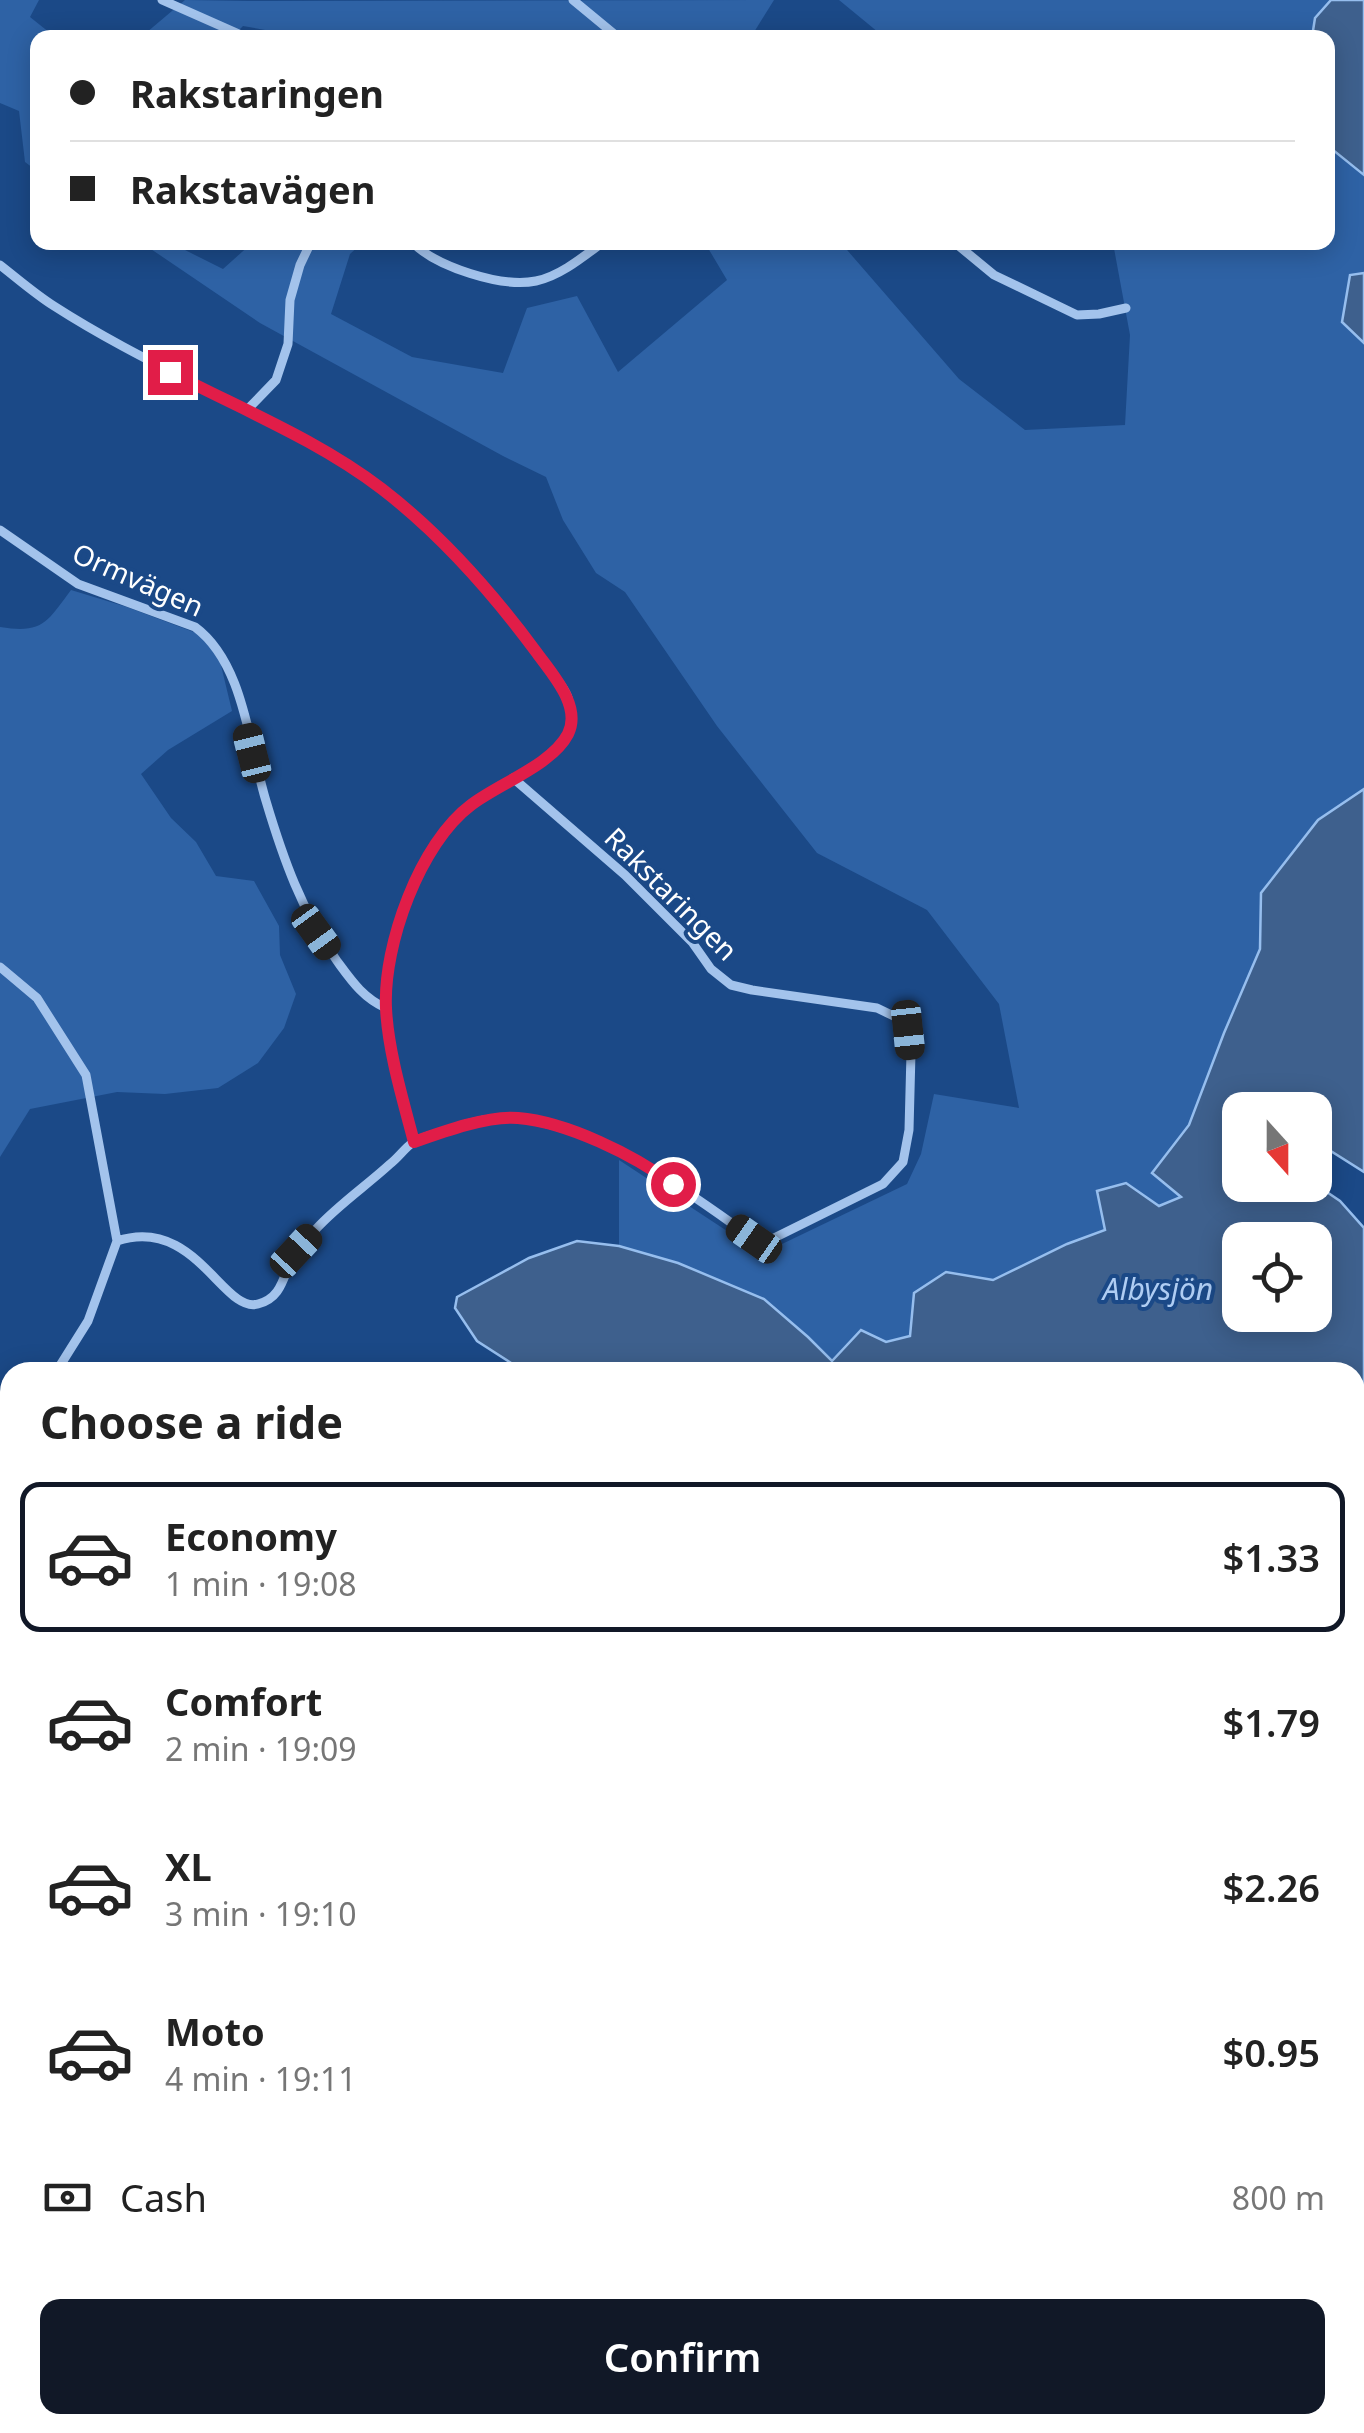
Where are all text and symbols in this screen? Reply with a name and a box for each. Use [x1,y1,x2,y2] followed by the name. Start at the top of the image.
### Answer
[130,67,384,119] text: Rakstaringen
[130,163,375,215] text: Rakstavägen
[148,350,193,395] route end
[67,533,210,625] street label: Ormvägen
[230,720,274,786] car
[597,818,747,968] street label: Rakstaringen
[286,899,346,965] car
[890,999,926,1061] car
[1222,1092,1332,1202] north arrow
[1222,1092,1332,1332] map controls
[651,1162,696,1207] route start
[721,1210,787,1268] car
[265,1219,327,1283] car
[1222,1222,1332,1332] button: locate
[1101,1268,1213,1309] water label: Albysjön
[40,1391,343,1452] text: Choose a ride
[165,1510,337,1562] text: Economy
[45,1512,135,1602] icon: car
[1223,1531,1320,1583] text: $1.33
[165,1562,357,1605] text: 1 min · 19:08
[165,1675,322,1727] text: Comfort
[45,1677,135,1767] icon: car
[1223,1696,1320,1748] text: $1.79
[165,1727,357,1770] text: 2 min · 19:09
[165,1840,212,1892] text: XL
[45,1842,135,1932] icon: car
[1223,1861,1320,1913] text: $2.26
[165,1892,357,1935] text: 3 min · 19:10
[165,2005,265,2057] text: Moto
[45,2007,135,2097] icon: car
[1223,2026,1320,2078] text: $0.95
[165,2057,357,2100] text: 4 min · 19:11
[40,2170,95,2225] icon: cash
[120,2171,207,2223] text: Cash
[1232,2176,1325,2219] text: 800 m
[40,2299,1325,2414] button: Confirm

